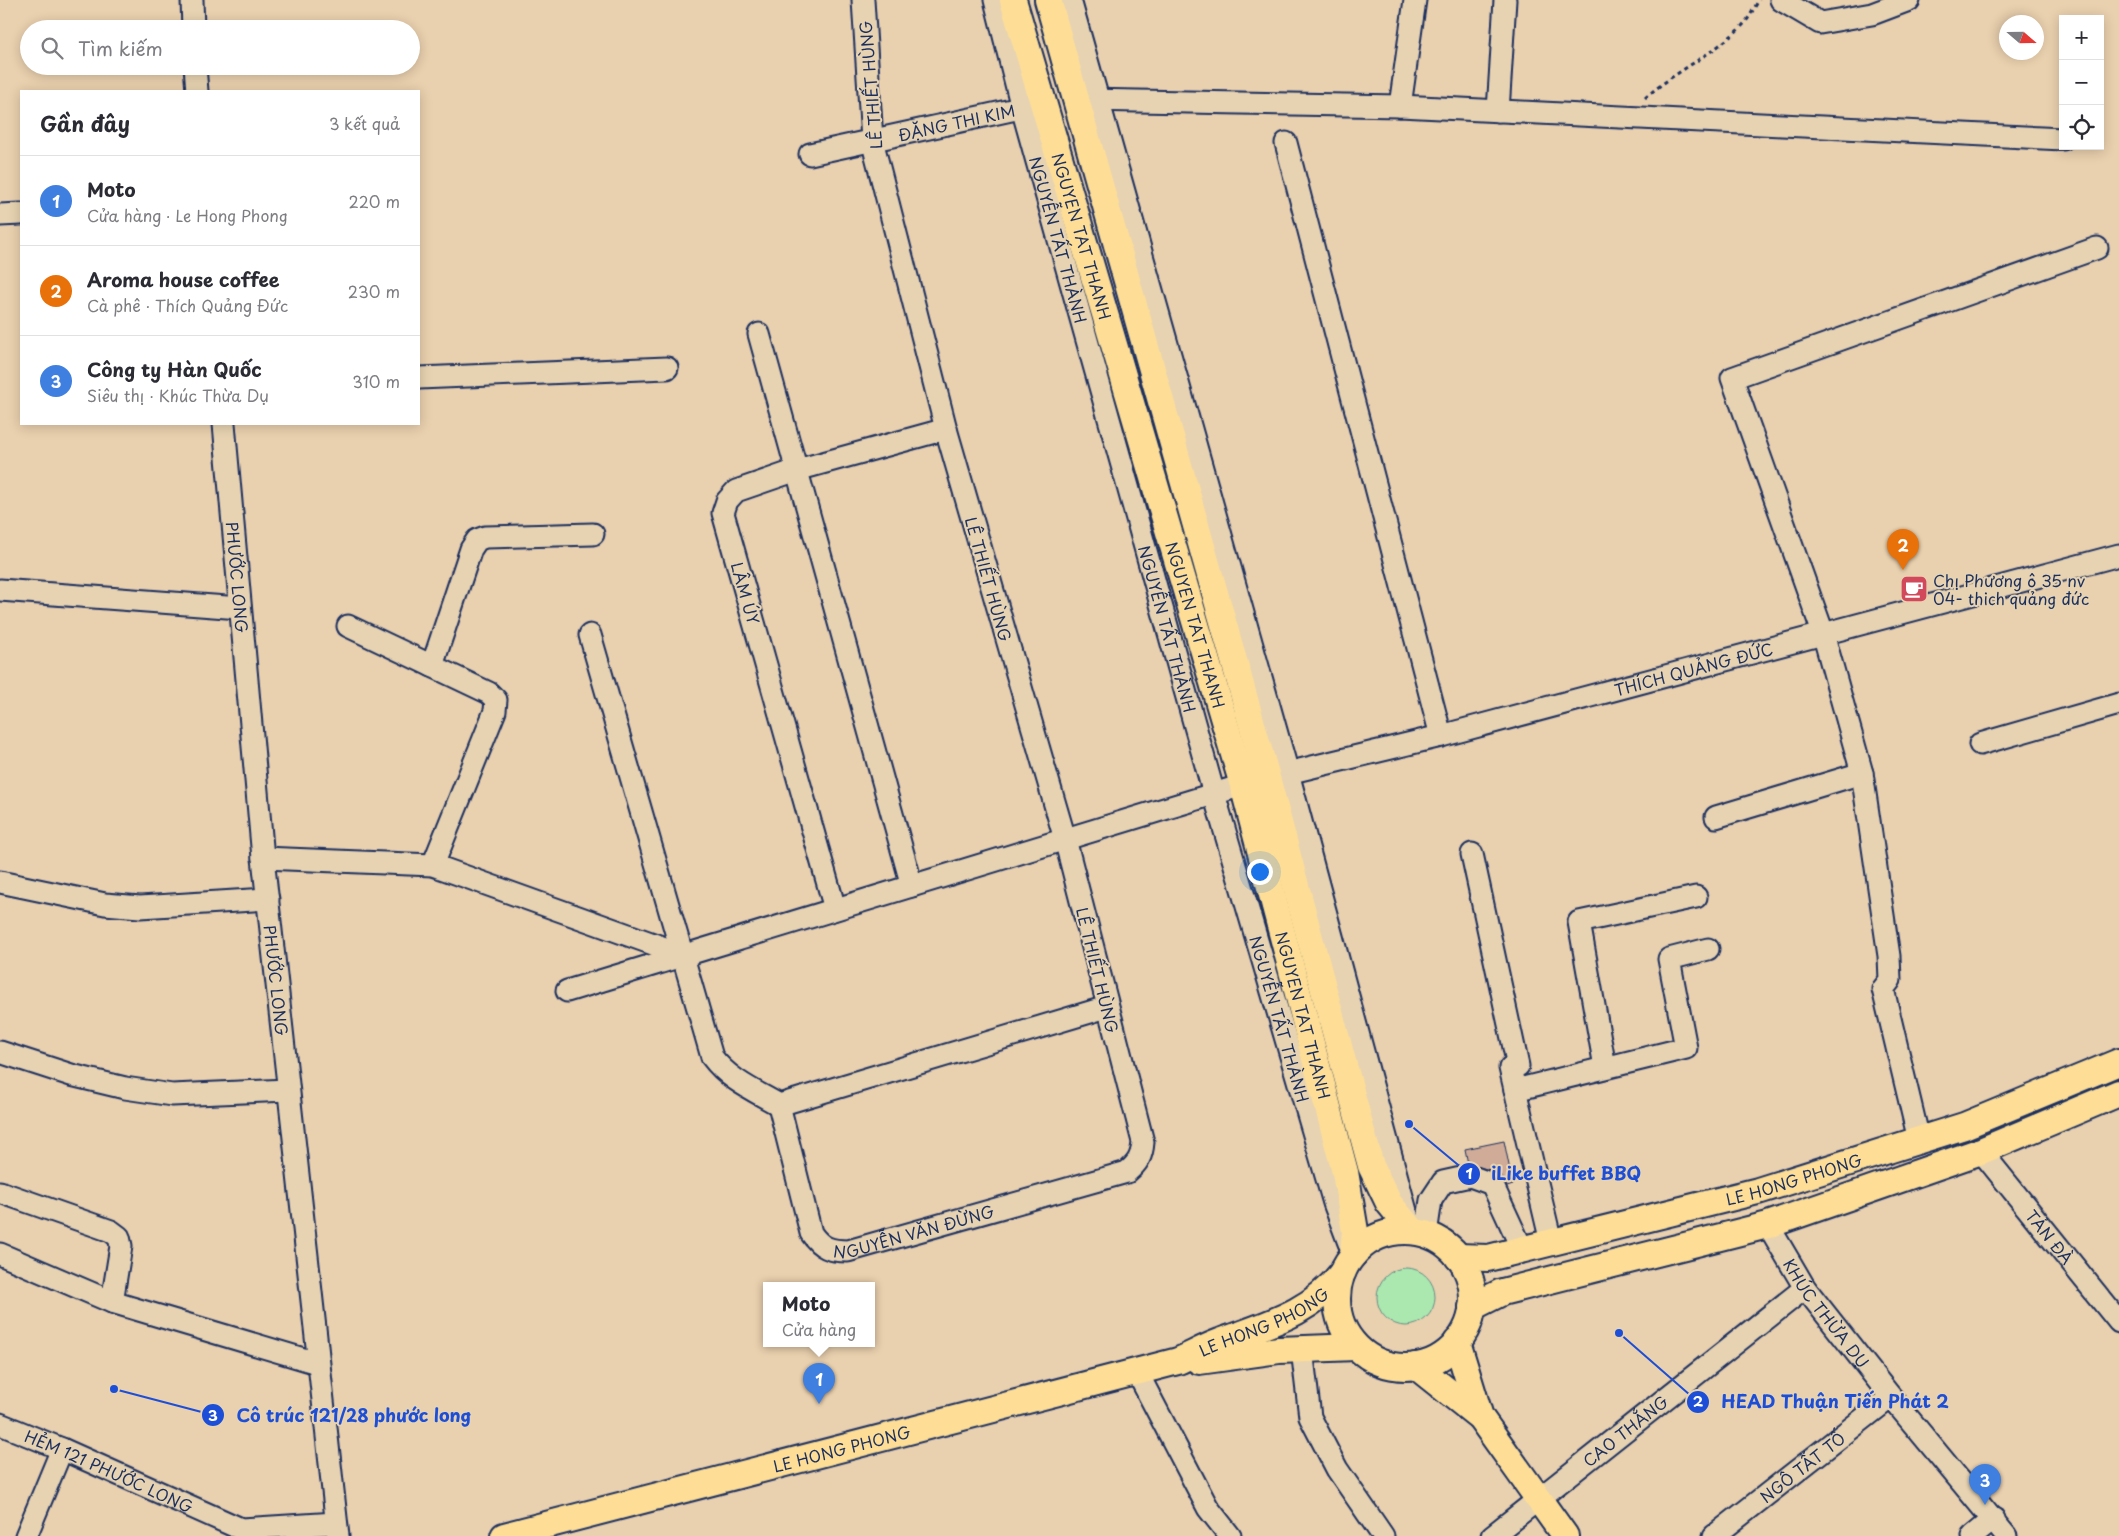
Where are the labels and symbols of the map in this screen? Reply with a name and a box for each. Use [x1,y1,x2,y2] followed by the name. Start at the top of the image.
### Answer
[1999,15,2044,60] north arrow
[852,20,888,150] street label: LÊ THIẾT HÙNG
[896,97,1017,146] street label: ĐẶNG THỊ KIM
[1046,150,1118,322] street label: NGUYEN TAT THANH
[1024,153,1094,326] street label: NGUYỄN TẤT THÀNH
[960,514,1018,644] street label: LÊ THIẾT HÙNG
[221,521,255,634] street label: PHƯỚC LONG
[1887,529,1919,570] pin: 2
[1160,539,1232,711] street label: NGUYEN TAT THANH
[1133,542,1203,715] street label: NGUYỄN TẤT THÀNH
[726,559,766,627] street label: LÂM ÚY
[1933,568,2089,610] place label: Chị Phương ô 35 nv 04- thich quảng đức
[1899,574,1929,604] cafe icon: Chị Phương ô 35 nv 04- thich quảng đức
[1611,636,1776,701] street label: THÍCH QUẢNG ĐỨC
[1247,859,1273,885] your location
[1071,905,1125,1035] street label: LÊ THIẾT HÙNG
[258,924,295,1037] street label: PHƯỚC LONG
[1270,929,1337,1102] street label: NGUYEN TAT THANH
[1244,933,1316,1105] street label: NGUYỄN TẤT THÀNH
[1723,1147,1865,1211] street label: LE HONG PHONG
[1456,1157,1651,1190] callout: iLike buffet BBQ
[1491,1159,1641,1186] text: iLike buffet BBQ
[1465,1161,1473,1184] text: 1
[832,1198,997,1263] street label: NGUYỄN VĂN ĐỪNG
[2021,1204,2080,1269] street label: TẢN ĐÀ
[1778,1254,1875,1373] street label: KHÚC THỪA DỤ
[1194,1281,1334,1362] street label: LE HONG PHONG
[803,1363,835,1404] pin: 1
[1686,1386,1959,1419] callout: HEAD Thuận Tiến Phát 2
[1721,1387,1949,1414] text: HEAD Thuận Tiến Phát 2
[1577,1389,1673,1472] street label: CAO THẮNG
[1693,1389,1704,1412] text: 2
[200,1399,484,1432] callout: Cô trúc 121/28 phước long
[237,1401,472,1428] text: Cô trúc 121/28 phước long
[208,1403,218,1426] text: 3
[770,1419,913,1478] street label: LE HONG PHONG
[21,1423,198,1518] street label: HẺM 121 PHƯỚC LONG
[1754,1426,1850,1508] street label: NGÔ TẤT TỐ
[1969,1464,2001,1505] pin: 3

